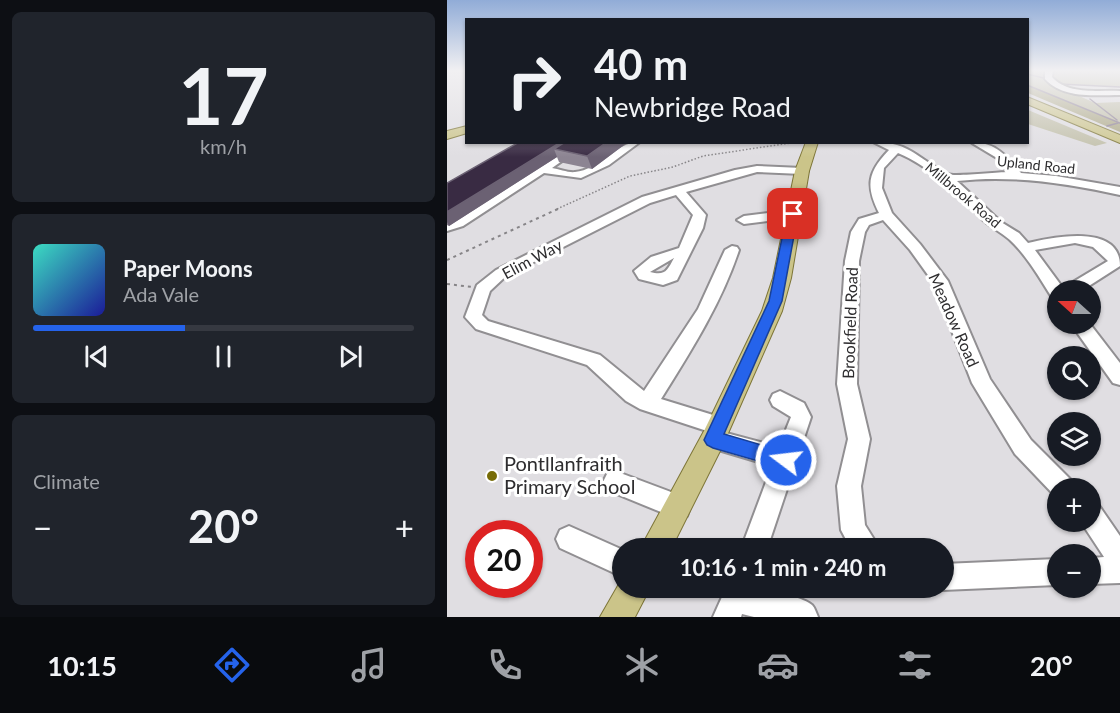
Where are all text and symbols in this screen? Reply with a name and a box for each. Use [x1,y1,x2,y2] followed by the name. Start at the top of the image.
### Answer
[594,39,688,89] text: 40 m
[495,42,573,120] icon: right
[178,48,269,142] text: 17
[594,90,791,123] text: Newbridge Road
[200,134,247,158] text: km/h
[996,152,1076,177] street label: Upland Road
[922,158,1004,231] street label: Millbrook Road
[767,188,818,239] pin
[776,197,809,230] icon: arrive
[498,234,566,282] street label: Elim Way
[123,255,253,282] text: Paper Moons
[838,267,861,379] street label: Brookfield Road
[925,270,984,370] street label: Meadow Road
[1047,280,1101,334] north arrow
[1047,280,1101,598] map controls
[123,282,199,306] text: Ada Vale
[80,340,113,373] icon: previous
[207,340,240,373] icon: pause
[334,340,367,373] icon: next
[1047,346,1101,400] button: search
[1047,412,1101,466] button: layers
[754,428,818,492] position arrow
[504,451,635,498] place label: Pontllanfraith Primary School
[33,469,100,493] text: Climate
[485,469,499,483] marker: Pontllanfraith Primary School
[1047,478,1101,532] button: +
[188,499,259,553] text: 20°
[33,507,52,547] text: −
[395,507,414,547] text: +
[465,520,543,598] speed limit sign: 20
[1047,544,1101,598] button: −
[680,554,886,581] text: 10:16 · 1 min · 240 m
[211,644,253,686] icon: directions
[348,644,390,686] icon: music
[484,644,526,686] icon: phone
[621,644,663,686] icon: climate
[757,644,799,686] icon: car
[894,644,936,686] icon: filters
[47,649,117,682] text: 10:15
[1030,649,1073,682] text: 20°

